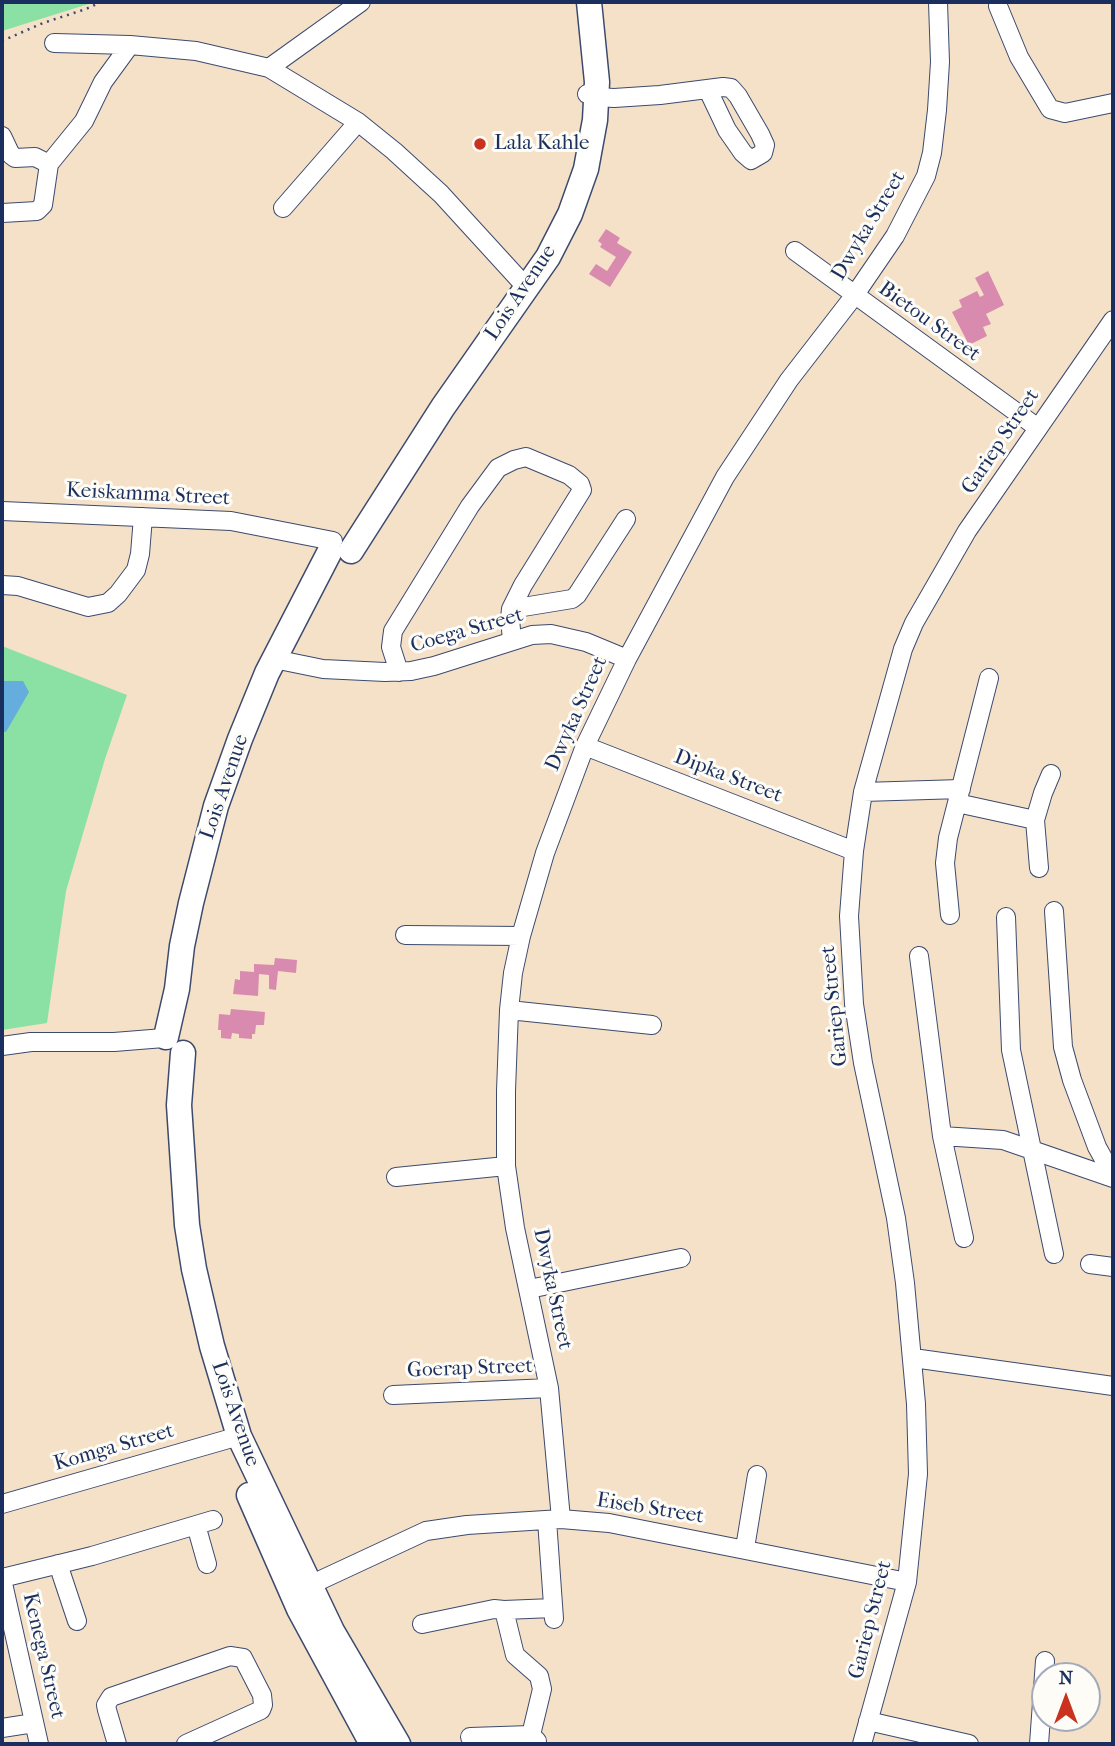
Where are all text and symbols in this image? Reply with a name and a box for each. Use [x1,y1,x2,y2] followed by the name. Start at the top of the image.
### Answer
[494,131,590,157] place label: Lala Kahle
[472,136,488,152] marker: Lala Kahle
[827,167,911,285] street label: Dwyka Street
[480,241,562,345] street label: Lois Avenue
[873,277,985,367] street label: Bietou Street
[957,385,1045,499] street label: Gariep Street
[65,478,231,512] street label: Keiskamma Street
[408,603,526,659] street label: Coega Street
[540,653,614,775] street label: Dwyka Street
[195,731,255,843] street label: Lois Avenue
[670,745,786,809] street label: Dipka Street
[816,944,854,1068] street label: Gariep Street
[527,1226,577,1352] street label: Dwyka Street
[407,1354,533,1384] street label: Goerap Street
[205,1358,265,1470] street label: Lois Avenue
[51,1419,177,1477] street label: Komga Street
[595,1488,705,1530] street label: Eiseb Street
[844,1558,898,1682] street label: Gariep Street
[16,1590,70,1722] street label: Kenega Street
[1031,1662,1101,1732] north arrow
[1059,1667,1073,1689] text: N

